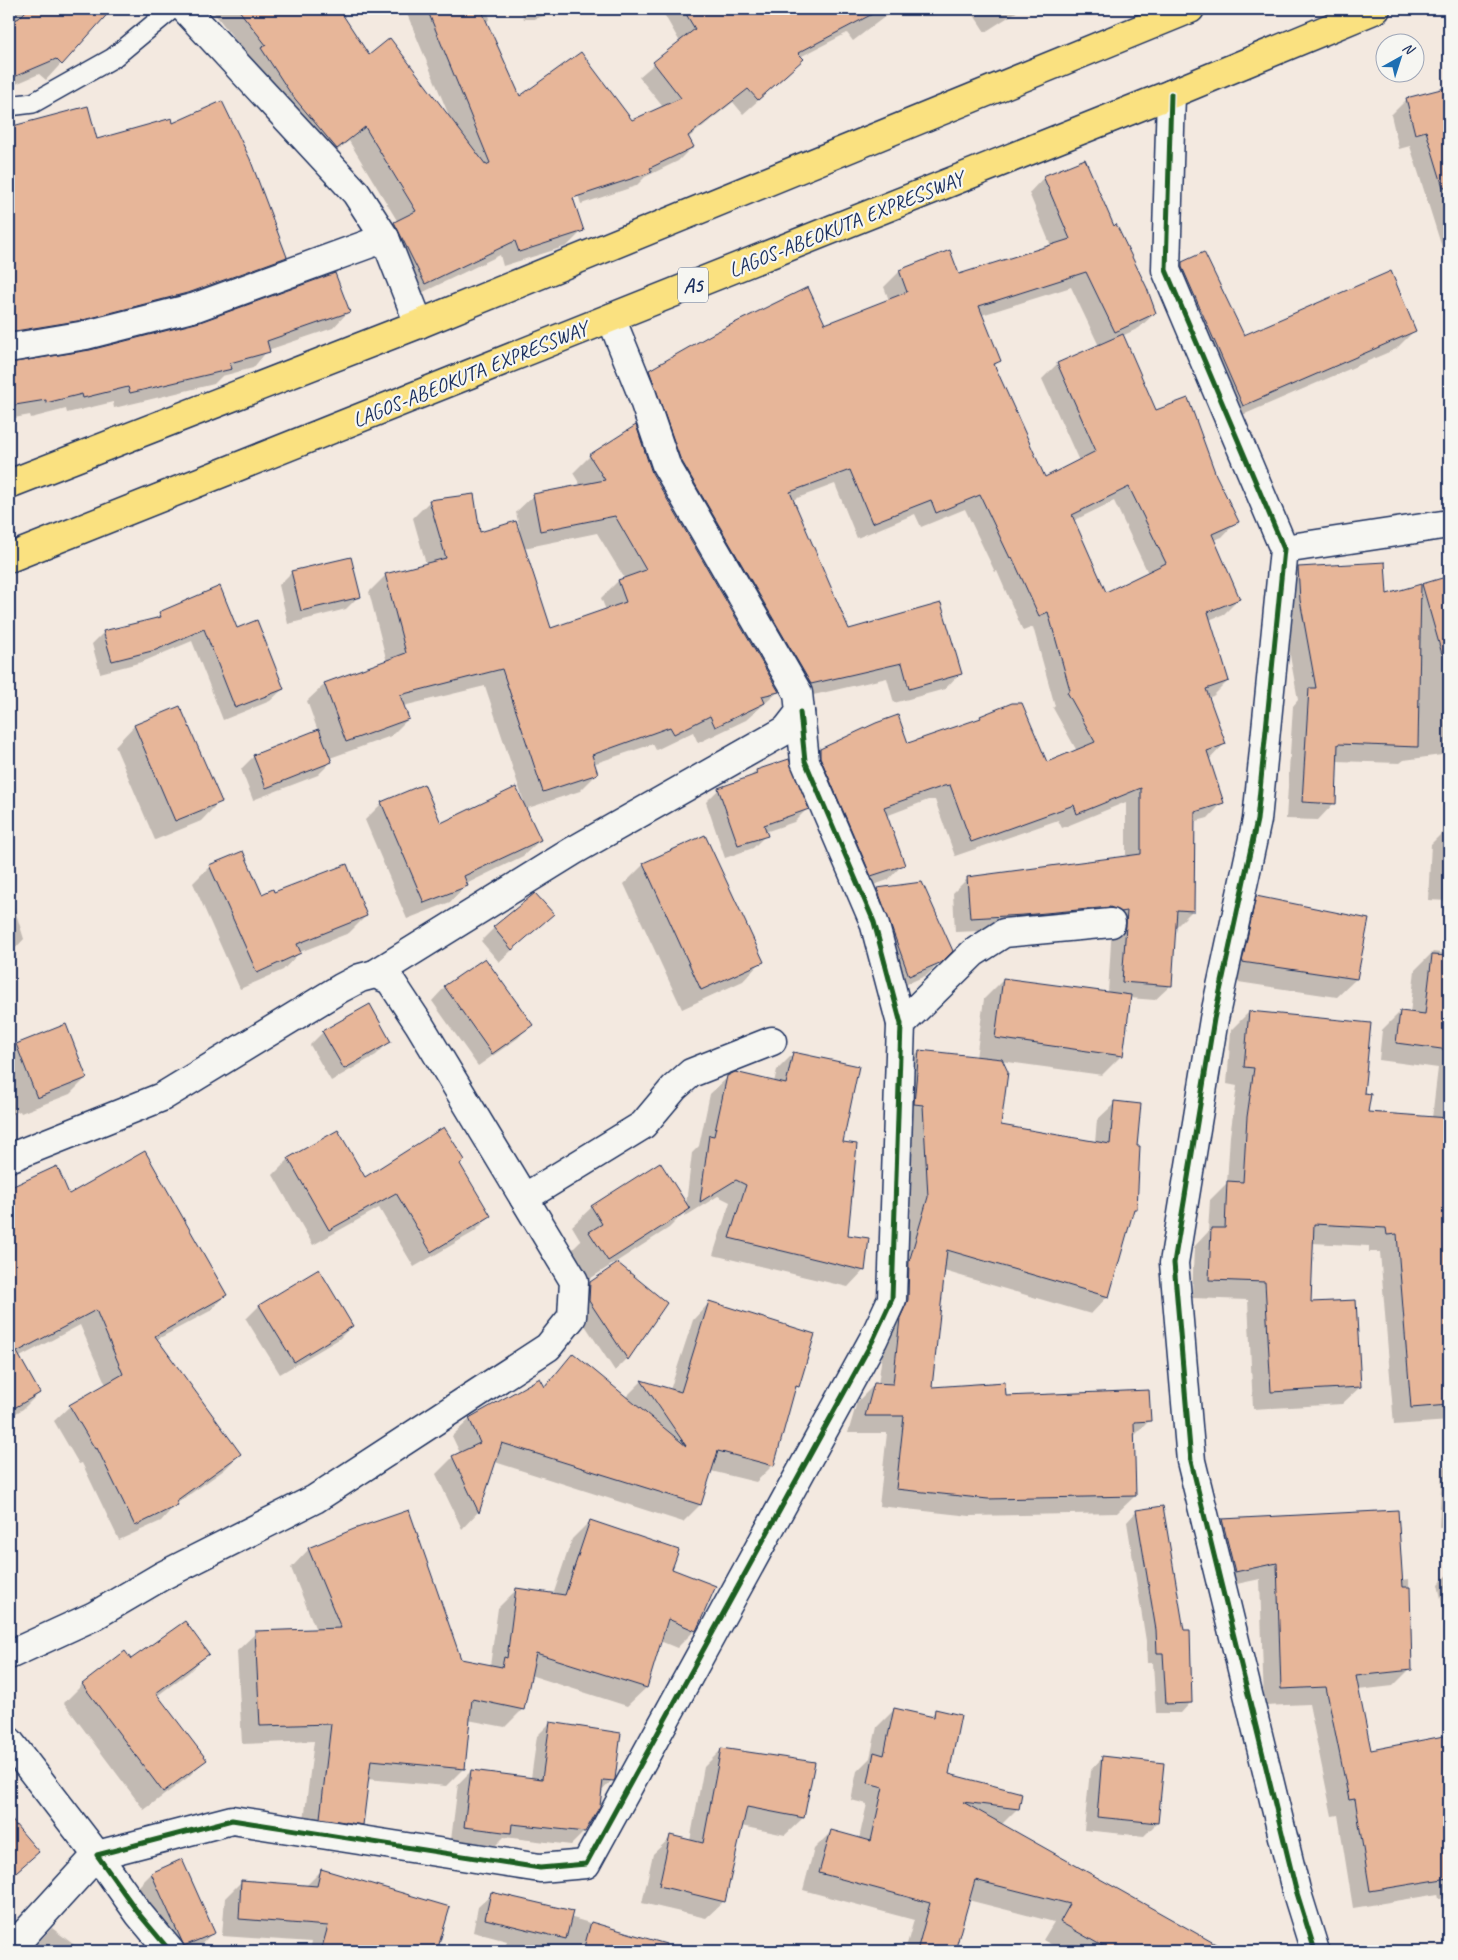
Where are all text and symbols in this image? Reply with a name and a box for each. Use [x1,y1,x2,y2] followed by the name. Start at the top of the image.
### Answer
[1376,32,1426,82] north arrow
[1399,39,1418,59] text: N
[725,163,971,283] street label: LAGOS-ABEOKUTA EXPRESSWAY
[678,268,708,302] road number: A5
[349,313,595,433] street label: LAGOS-ABEOKUTA EXPRESSWAY

